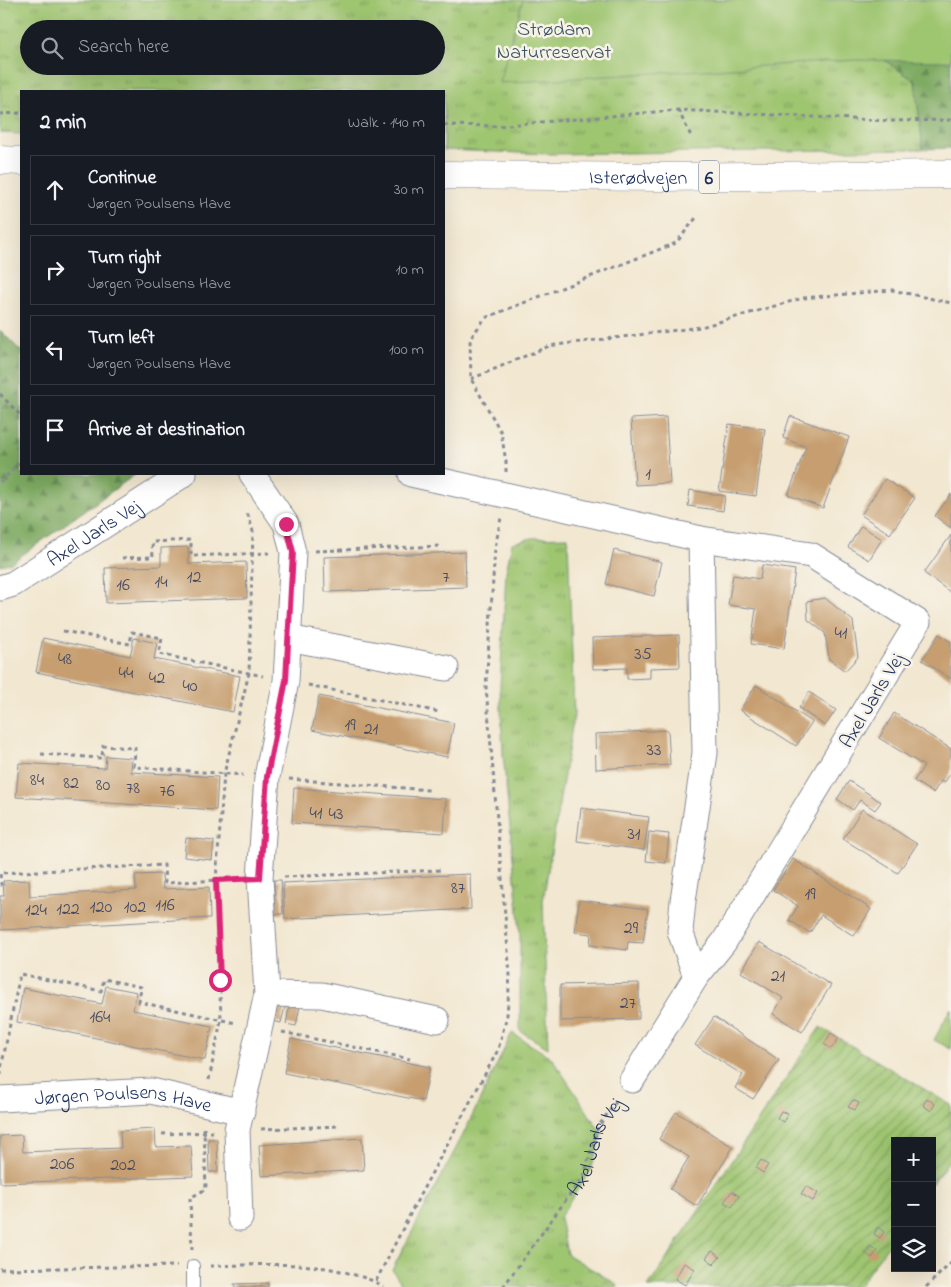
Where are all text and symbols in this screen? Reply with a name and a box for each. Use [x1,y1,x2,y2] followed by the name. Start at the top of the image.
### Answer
[497,16,611,68] park label: Strødam Naturreservat
[20,20,445,75] search box
[38,34,66,62] icon: search
[78,34,169,61] text: Search here
[40,108,86,138] text: 2 min
[348,111,425,135] text: Walk · 140 m
[699,160,719,193] road number: 6
[589,164,688,194] street label: Isterødvejen
[88,165,156,192] text: Continue
[41,176,69,204] icon: ahead
[394,178,424,202] text: 30 m
[88,192,231,216] text: Jørgen Poulsens Have
[88,245,161,272] text: Turn right
[41,256,69,284] icon: right
[396,258,424,282] text: 10 m
[88,272,231,296] text: Jørgen Poulsens Have
[88,325,155,352] text: Turn left
[41,336,69,364] icon: left
[389,338,424,362] text: 100 m
[88,352,231,376] text: Jørgen Poulsens Have
[41,416,69,444] icon: arrive
[88,417,245,444] text: Arrive at destination
[645,462,651,488] house number: 1
[42,493,148,575] street label: Axel Jarls Vej
[275,513,298,536] route end
[187,565,201,591] house number: 12
[442,565,450,591] house number: 7
[154,570,168,596] house number: 14
[116,573,130,599] house number: 16
[834,621,848,647] house number: 41
[634,642,652,668] house number: 35
[58,647,72,673] house number: 48
[833,647,913,754] street label: Axel Jarls Vej
[119,661,134,687] house number: 44
[149,666,165,692] house number: 42
[182,674,198,700] house number: 40
[344,713,356,739] house number: 19
[364,717,379,743] house number: 21
[647,738,661,764] house number: 33
[30,768,45,794] house number: 84
[63,771,79,797] house number: 82
[96,773,110,799] house number: 80
[126,776,140,802] house number: 78
[159,779,175,805] house number: 76
[309,801,323,827] house number: 41
[329,802,343,828] house number: 43
[627,822,641,848] house number: 31
[451,876,466,902] house number: 87
[804,882,816,908] house number: 19
[155,893,175,919] house number: 116
[90,895,112,921] house number: 120
[124,895,146,921] house number: 102
[56,897,80,923] house number: 122
[25,898,48,924] house number: 124
[624,916,639,942] house number: 29
[771,964,786,990] house number: 21
[209,969,232,992] route start
[620,991,637,1017] house number: 27
[89,1005,111,1031] house number: 164
[34,1079,214,1122] street label: Jørgen Poulsens Have
[561,1092,632,1203] street label: Axel Jarls Vej
[891,1137,936,1272] map controls
[891,1137,936,1182] button: +
[50,1152,74,1178] house number: 206
[110,1153,136,1179] house number: 202
[891,1182,936,1227] button: −
[891,1227,936,1272] button: layers

